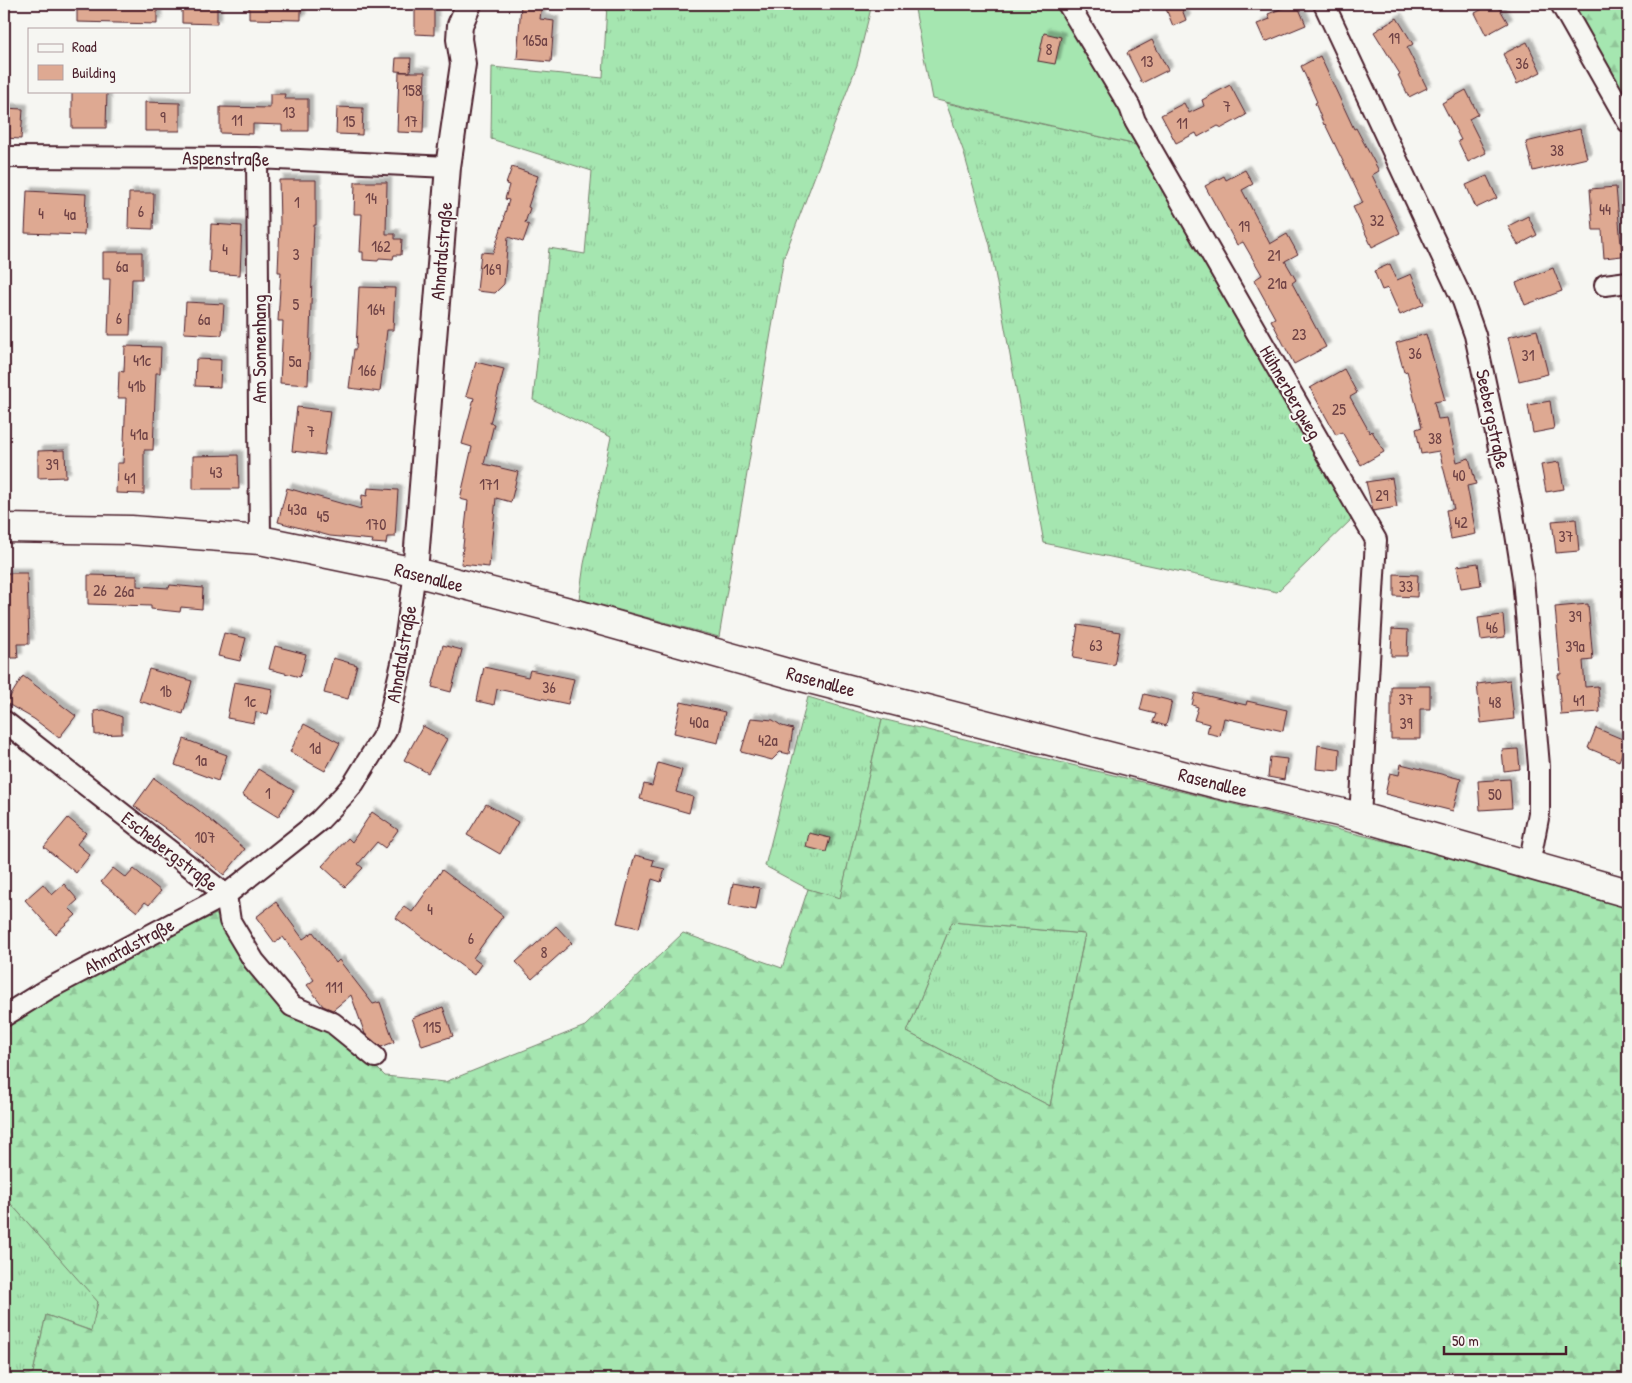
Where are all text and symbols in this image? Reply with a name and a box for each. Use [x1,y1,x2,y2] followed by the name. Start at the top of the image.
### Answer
[1388,27,1400,49] house number: 19
[28,28,190,92] legend
[522,29,548,51] house number: 165a
[72,36,97,57] text: Road
[1046,38,1053,60] house number: 8
[1141,50,1153,72] house number: 13
[1515,52,1529,74] house number: 36
[72,62,116,83] text: Building
[402,79,422,101] house number: 158
[1223,95,1231,117] house number: 7
[283,101,295,123] house number: 13
[160,106,166,128] house number: 9
[231,109,243,131] house number: 11
[343,110,356,132] house number: 15
[404,110,418,132] house number: 17
[1176,112,1188,134] house number: 11
[1550,139,1564,161] house number: 38
[182,144,270,172] street label: Aspenstraße
[365,187,377,209] house number: 14
[294,191,300,213] house number: 1
[1599,198,1611,220] house number: 44
[138,200,144,222] house number: 6
[424,200,458,301] street label: Ahnatalstraße
[38,202,44,224] house number: 4
[64,203,76,225] house number: 4a
[1370,209,1385,231] house number: 32
[1238,215,1250,237] house number: 19
[371,235,391,257] house number: 162
[222,238,228,260] house number: 4
[292,243,300,265] house number: 3
[1267,244,1281,266] house number: 21
[116,255,128,277] house number: 6a
[483,258,501,280] house number: 169
[1267,272,1287,294] house number: 21a
[293,293,300,315] house number: 5
[246,295,272,403] street label: Am Sonnenhang
[367,298,385,320] house number: 164
[116,307,122,329] house number: 6
[198,308,210,330] house number: 6a
[1292,323,1306,345] house number: 23
[1254,341,1328,443] street label: Hühnerbergweg
[1408,342,1422,364] house number: 36
[1522,344,1535,366] house number: 31
[133,349,152,371] house number: 41c
[288,350,302,372] house number: 5a
[358,359,376,381] house number: 166
[1470,367,1516,472] street label: Seebergstraße
[128,375,146,397] house number: 41b
[1332,398,1346,420] house number: 25
[307,420,315,442] house number: 7
[130,423,148,445] house number: 41a
[1428,427,1442,449] house number: 38
[45,453,59,475] house number: 39
[209,461,223,483] house number: 43
[1452,464,1466,486] house number: 40
[124,467,136,489] house number: 41
[479,473,499,495] house number: 171
[1375,484,1389,506] house number: 29
[287,498,307,520] house number: 43a
[317,505,330,527] house number: 45
[1454,511,1468,533] house number: 42
[366,513,386,535] house number: 170
[1558,525,1574,547] house number: 37
[392,556,467,598] street label: Rasenallee
[1399,575,1413,597] house number: 33
[93,579,107,601] house number: 26
[114,580,134,602] house number: 26a
[380,603,422,705] street label: Ahnatalstraße
[1568,605,1582,627] house number: 39
[1486,616,1498,638] house number: 46
[1089,634,1103,656] house number: 63
[1565,635,1585,657] house number: 39a
[784,659,859,703] street label: Rasenallee
[542,676,556,698] house number: 36
[160,680,172,702] house number: 1b
[1398,688,1414,710] house number: 37
[1573,689,1585,711] house number: 41
[244,690,257,712] house number: 1c
[1489,691,1502,713] house number: 48
[689,711,709,733] house number: 40a
[1399,712,1413,734] house number: 39
[758,729,778,751] house number: 42a
[309,737,321,759] house number: 1d
[195,749,207,771] house number: 1a
[1176,761,1251,803] street label: Rasenallee
[265,782,271,804] house number: 1
[1488,783,1502,805] house number: 50
[116,805,224,897] street label: Eschebergstraße
[195,826,216,848] house number: 107
[427,898,433,920] house number: 4
[79,911,179,981] street label: Ahnatalstraße
[468,927,474,949] house number: 6
[541,941,548,963] house number: 8
[325,976,343,998] house number: 111
[423,1016,441,1038] house number: 115
[1444,1323,1567,1355] scale bar
[1452,1330,1479,1351] text: 50 m

